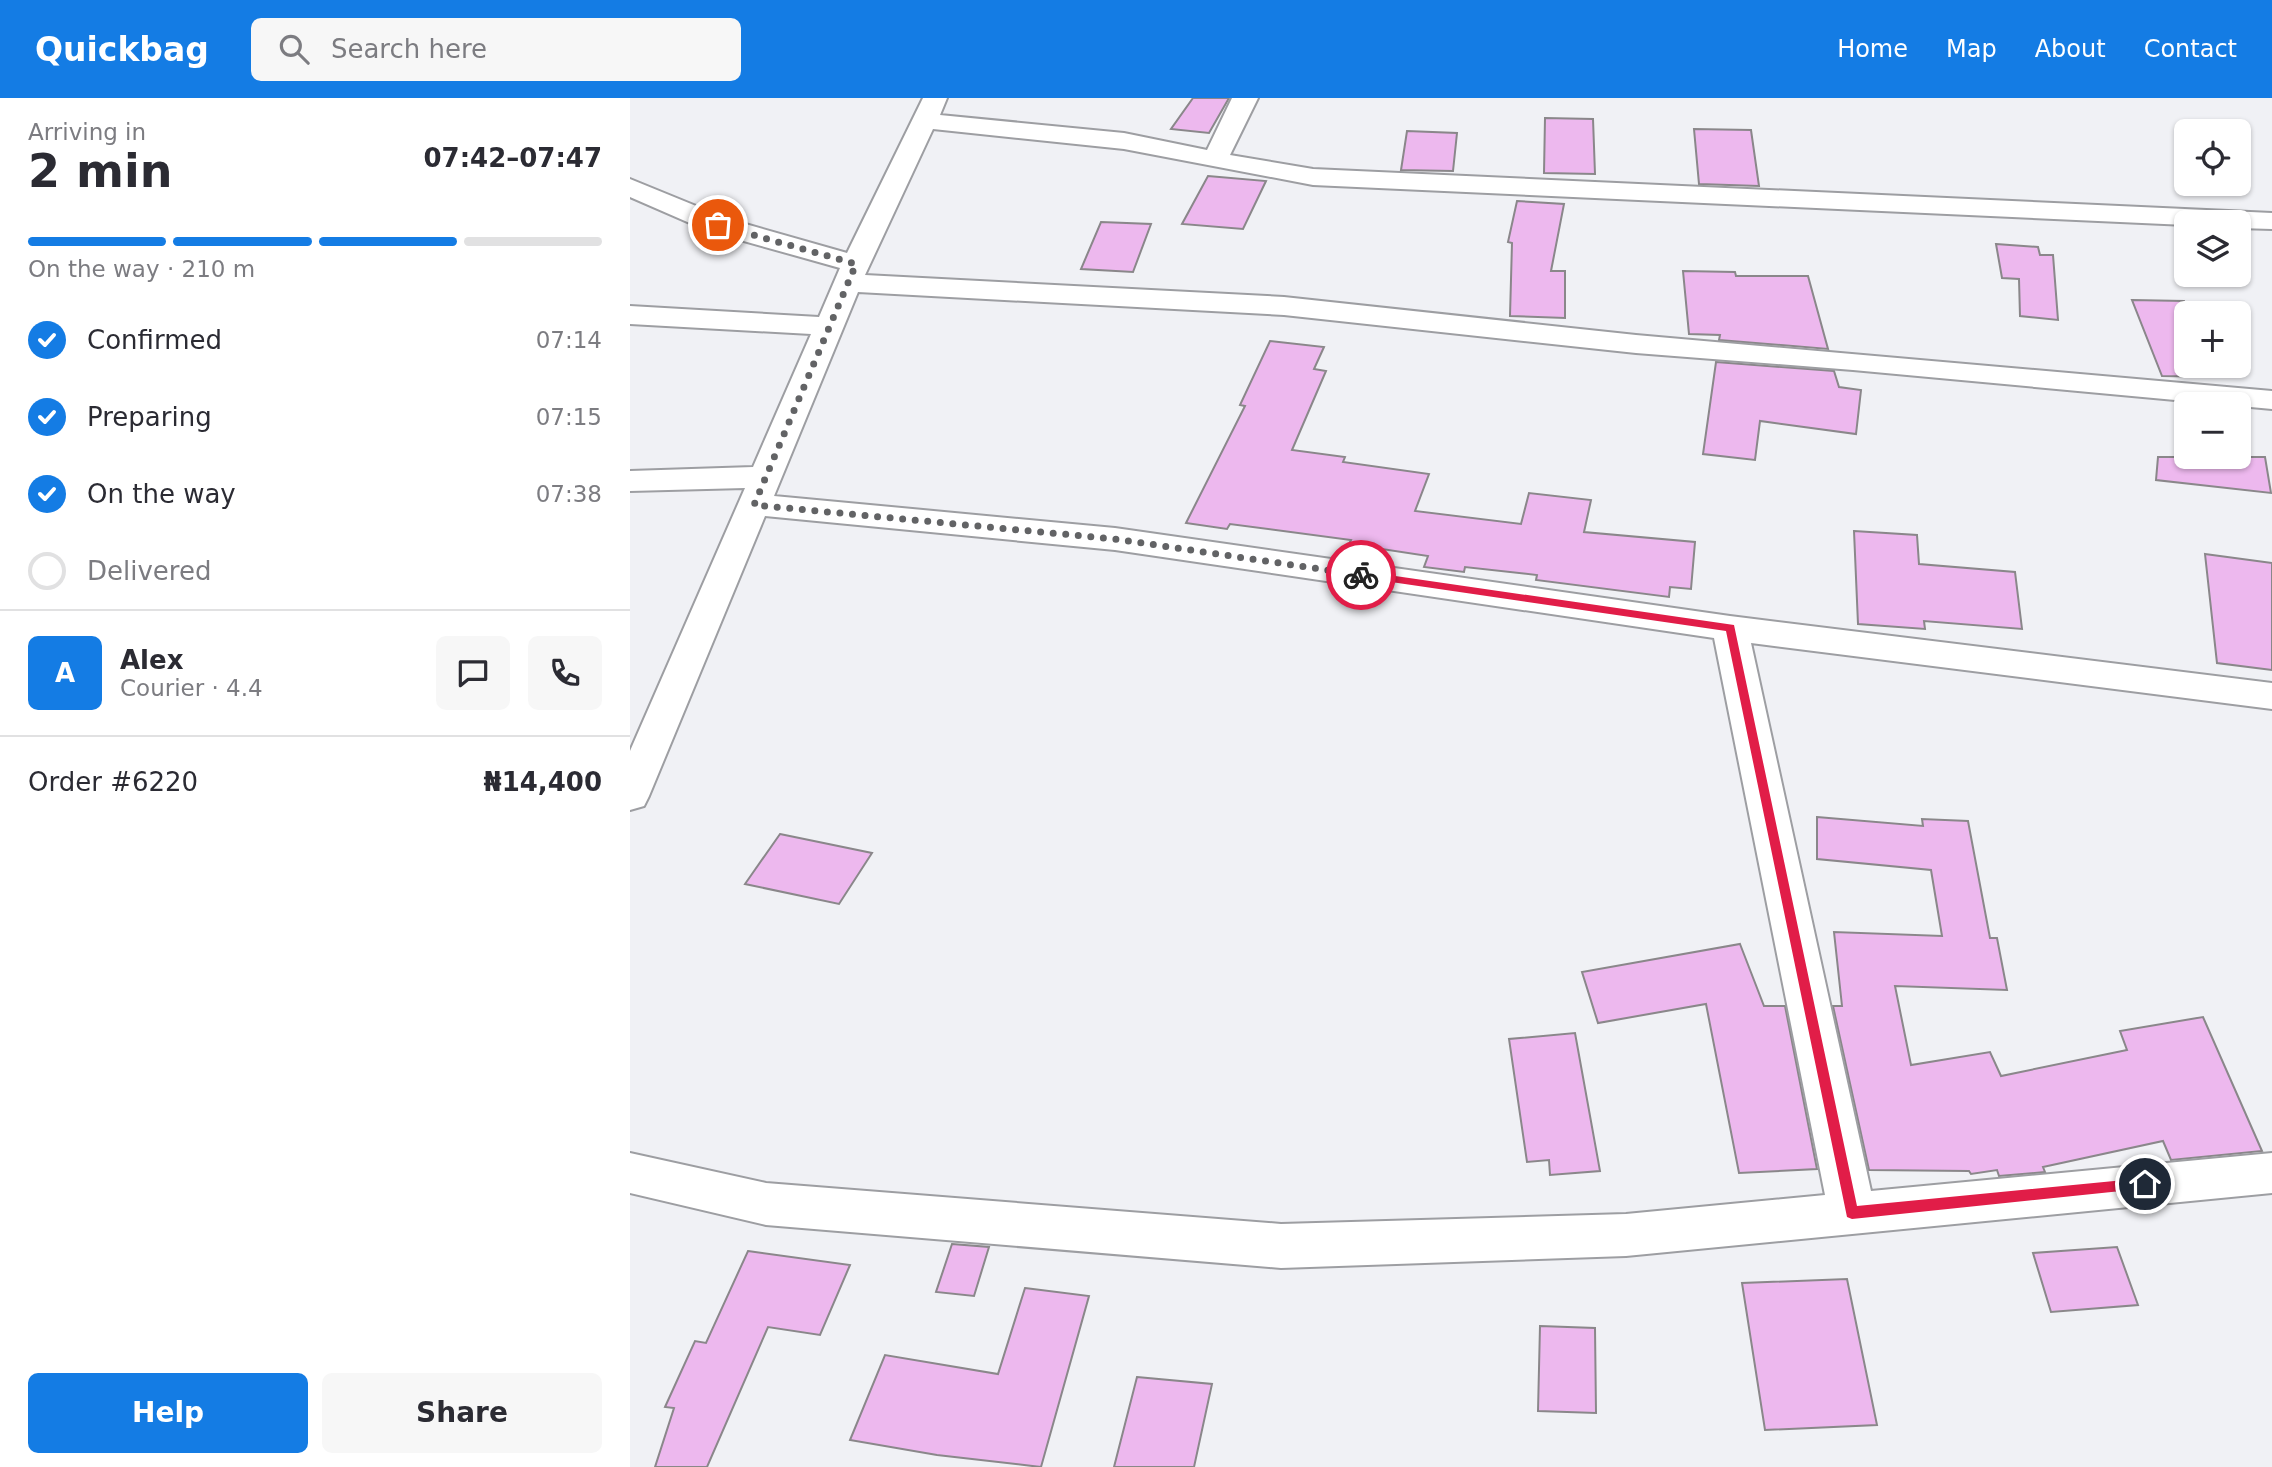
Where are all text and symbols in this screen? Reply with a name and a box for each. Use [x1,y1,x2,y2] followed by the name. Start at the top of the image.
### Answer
[251,18,741,81] search box
[35,30,209,69] text: Quickbag
[275,30,313,68] icon: search
[331,34,487,64] text: Search here
[1837,35,1908,63] text: Home
[1946,35,1997,63] text: Map
[2035,35,2106,63] text: About
[2144,35,2237,63] text: Contact
[28,119,146,145] text: Arriving in
[2174,119,2251,469] map controls
[2174,119,2251,196] button: locate
[423,143,602,173] text: 07:42–07:47
[28,144,172,198] text: 2 min
[688,195,748,255] pin
[699,206,737,244] icon: bag
[2174,210,2251,287] button: layers
[28,256,255,282] text: On the way · 210 m
[2174,301,2251,378] button: +
[28,321,66,359] icon: check
[87,325,222,355] text: Confirmed
[536,327,602,353] text: 07:14
[2174,392,2251,469] button: −
[28,398,66,436] icon: check
[87,402,212,432] text: Preparing
[536,404,602,430] text: 07:15
[28,475,66,513] icon: check
[87,479,236,509] text: On the way
[536,481,602,507] text: 07:38
[1326,540,1396,610] courier
[87,556,211,586] text: Delivered
[1342,556,1380,594] icon: bike
[436,636,510,710] button: chat
[528,636,602,710] button: phone
[120,645,183,675] text: Alex
[55,658,75,688] text: A
[120,675,263,701] text: Courier · 4.4
[28,767,198,797] text: Order #6220
[484,767,602,797] text: ₦14,400
[2115,1154,2175,1214] pin
[2126,1165,2164,1203] icon: home
[28,1373,308,1453] button: Help
[322,1373,602,1453] button: Share

